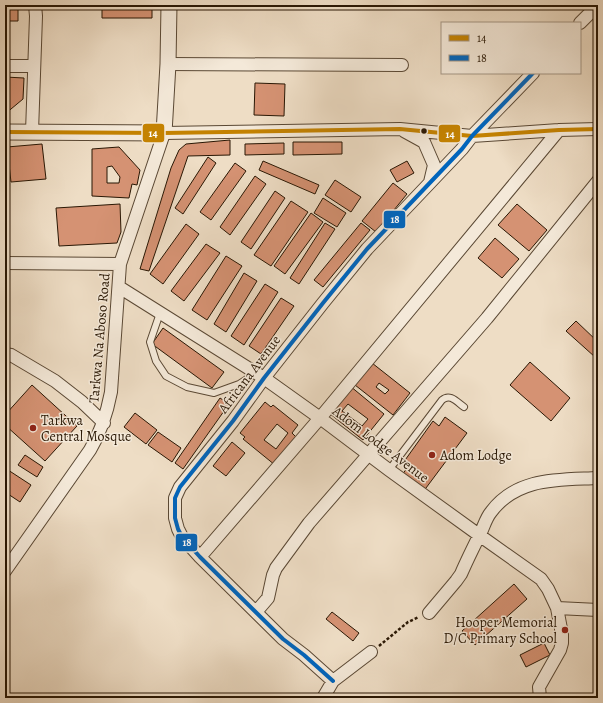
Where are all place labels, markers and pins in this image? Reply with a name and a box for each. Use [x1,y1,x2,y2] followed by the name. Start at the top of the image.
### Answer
[419,126,429,136] unlabelled marker
[41,411,131,446] place label: Tarkwa Central Mosque
[28,423,38,433] marker: Tarkwa Central Mosque
[439,446,512,465] place label: Adom Lodge
[427,450,437,460] marker: Adom Lodge
[443,613,558,648] place label: Hooper Memorial D/C Primary School
[560,625,570,635] marker: Hooper Memorial D/C Primary School

